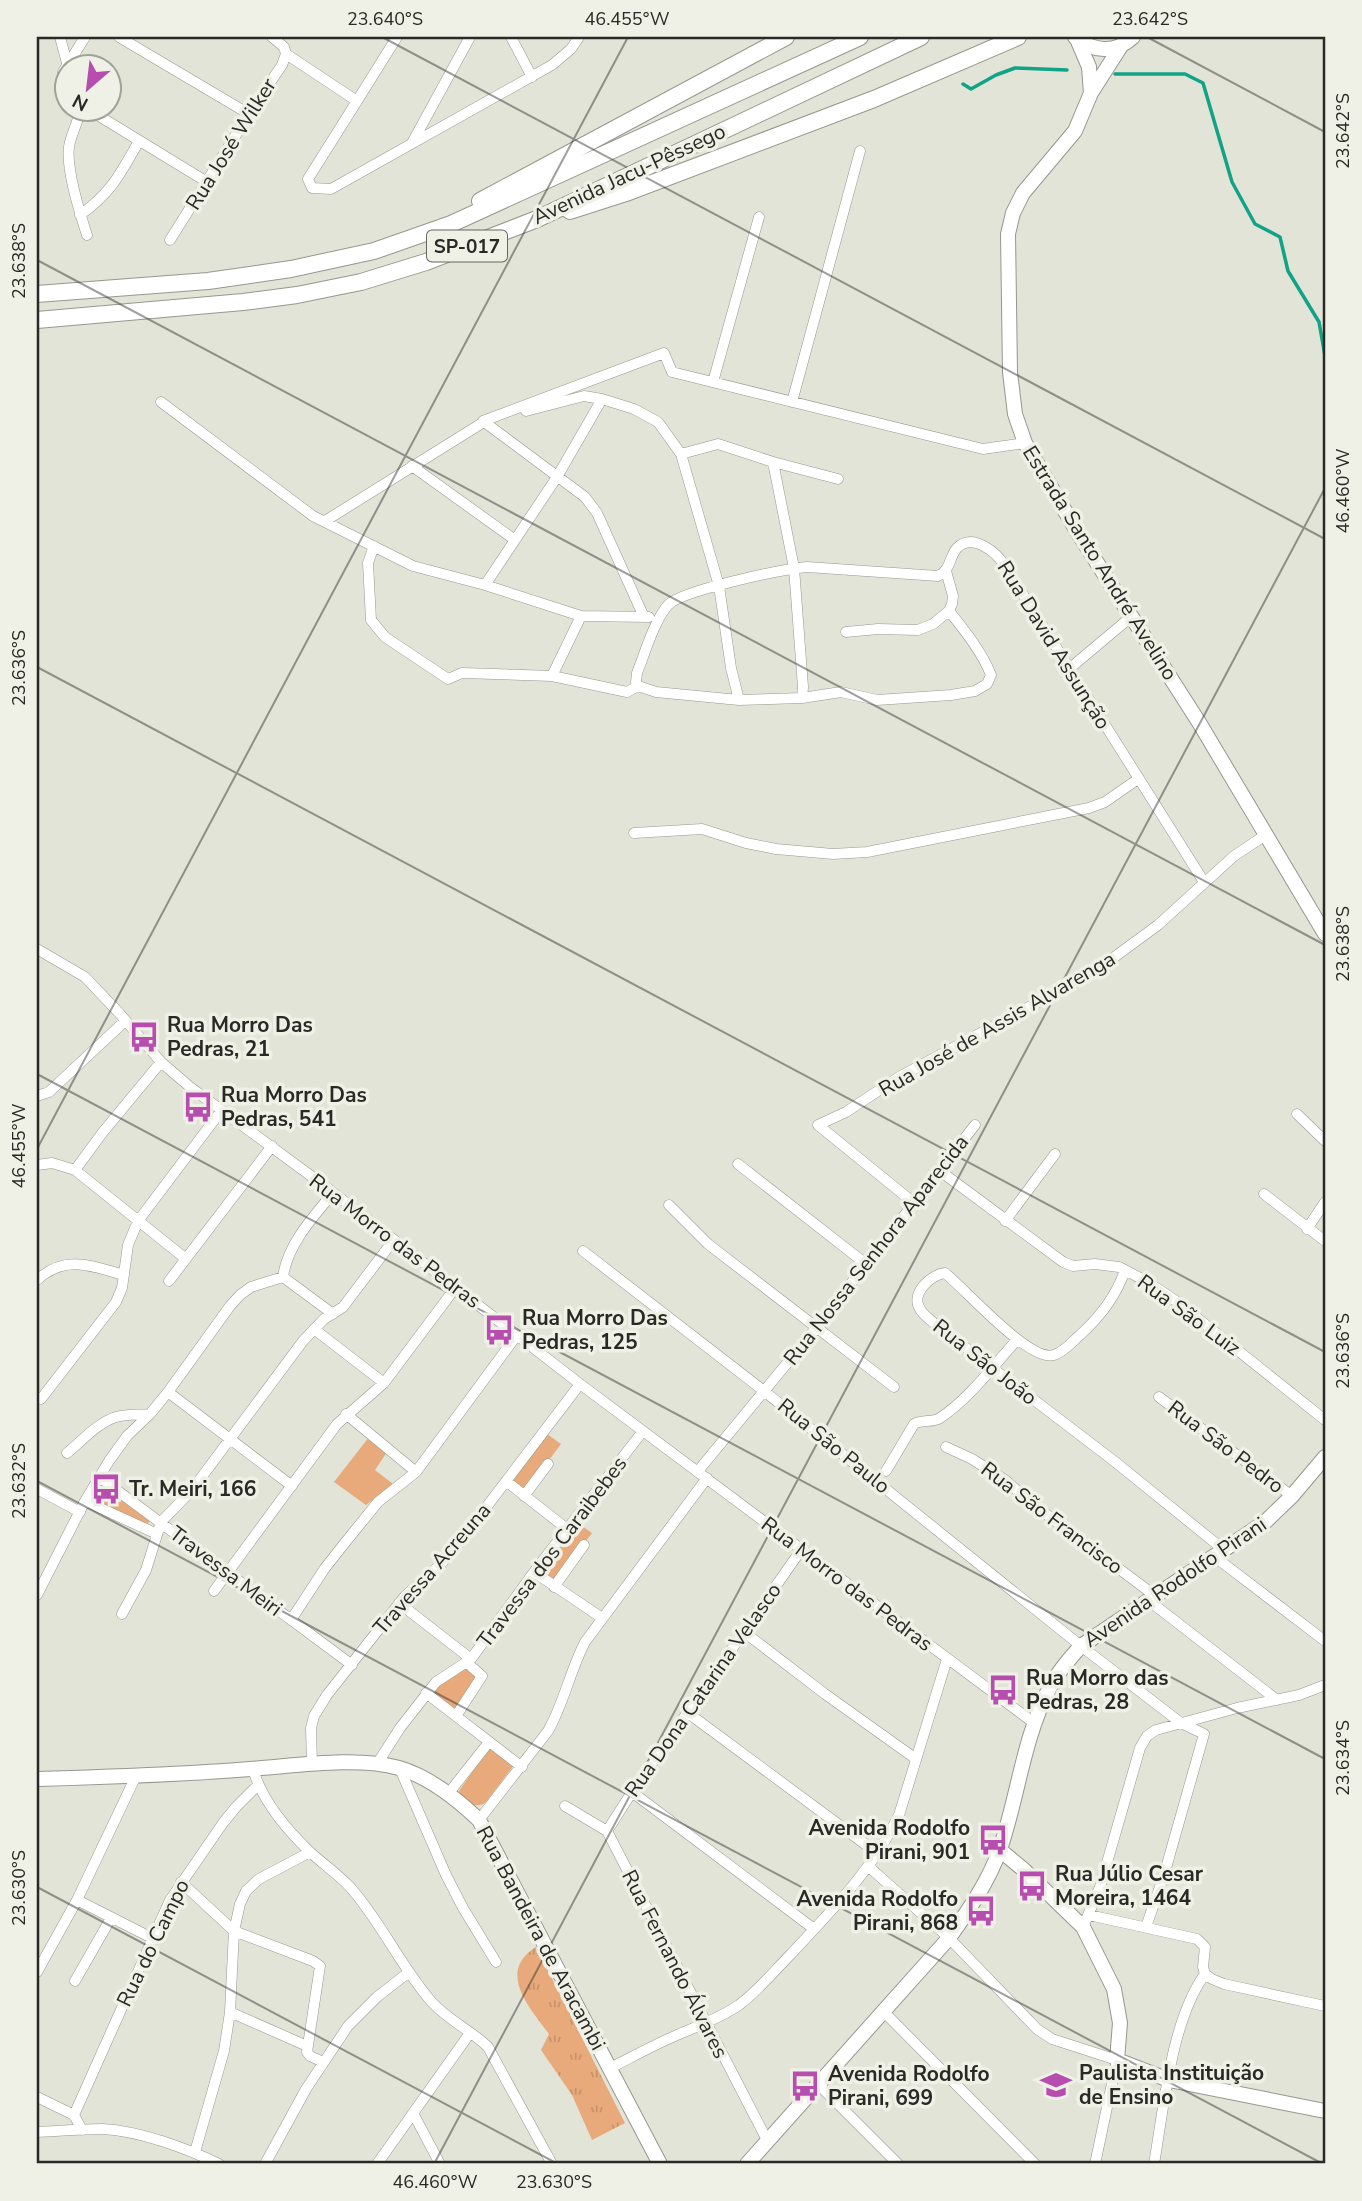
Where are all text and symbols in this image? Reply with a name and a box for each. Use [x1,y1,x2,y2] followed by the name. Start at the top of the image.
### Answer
[347,7,423,31] text: 23.640°S
[585,7,670,31] text: 46.455°W
[1112,7,1188,31] text: 23.642°S
[52,52,122,122] north arrow
[179,72,283,215] street label: Rua José Wilker
[68,87,93,117] text: N
[1331,93,1355,169] text: 23.642°S
[528,117,730,231] street label: Avenida Jacu-Pêssego
[7,223,31,299] text: 23.638°S
[427,230,507,262] road number: SP-017
[1016,440,1184,686] street label: Estrada Santo André Avelino
[1331,448,1355,533] text: 46.460°W
[991,555,1117,735] street label: Rua David Assunção
[7,630,31,706] text: 23.636°S
[1331,906,1355,982] text: 23.638°S
[874,945,1120,1103] street label: Rua José de Assis Alvarenga
[167,1011,313,1063] place label: Rua Morro Das Pedras, 21
[127,1020,161,1054] bus stop icon: Rua Morro Das Pedras, 21
[221,1081,367,1133] place label: Rua Morro Das Pedras, 541
[181,1090,215,1124] bus stop icon: Rua Morro Das Pedras, 541
[7,1103,31,1188] text: 46.455°W
[777,1129,975,1371] street label: Rua Nossa Senhora Aparecida
[304,1167,486,1315] street label: Rua Morro das Pedras
[1132,1268,1246,1362] street label: Rua São Luiz
[522,1304,668,1356] place label: Rua Morro Das Pedras, 125
[482,1313,516,1347] bus stop icon: Rua Morro Das Pedras, 125
[927,1313,1043,1411] street label: Rua São João
[1331,1313,1355,1389] text: 23.636°S
[772,1392,896,1500] street label: Rua São Paulo
[1162,1394,1290,1500] street label: Rua São Pedro
[7,1443,31,1519] text: 23.632°S
[471,1451,633,1653] street label: Travessa dos Caraibebes
[975,1455,1129,1581] street label: Rua São Francisco
[89,1472,123,1506] bus stop icon: Tr. Meiri, 166
[129,1475,256,1503] place label: Tr. Meiri, 166
[367,1497,497,1641] street label: Travessa Acreuna
[756,1510,938,1658] street label: Rua Morro das Pedras
[1078,1510,1272,1654] street label: Avenida Rodolfo Pirani
[164,1519,288,1623] street label: Travessa Meiri
[618,1577,788,1803] street label: Rua Dona Catarina Velasco
[1026,1664,1168,1716] place label: Rua Morro das Pedras, 28
[986,1673,1020,1707] bus stop icon: Rua Morro das Pedras, 28
[1331,1720,1355,1796] text: 23.634°S
[808,1814,970,1866] place label: Avenida Rodolfo Pirani, 901
[470,1821,612,2055] street label: Rua Bandeira de Aracambi
[976,1823,1010,1857] bus stop icon: Avenida Rodolfo Pirani, 901
[7,1850,31,1926] text: 23.630°S
[1055,1860,1204,1912] place label: Rua Júlio Cesar Moreira, 1464
[615,1865,735,2063] street label: Rua Fernando Álvares
[1015,1869,1049,1903] bus stop icon: Rua Júlio Cesar Moreira, 1464
[110,1875,196,2011] street label: Rua do Campo
[796,1885,958,1937] place label: Avenida Rodolfo Pirani, 868
[964,1894,998,1928] bus stop icon: Avenida Rodolfo Pirani, 868
[1079,2059,1264,2111] place label: Paulista Instituição de Ensino
[828,2060,990,2112] place label: Avenida Rodolfo Pirani, 699
[1039,2068,1073,2102] school or university icon: Paulista Instituição de Ensino
[788,2069,822,2103] bus stop icon: Avenida Rodolfo Pirani, 699
[393,2170,478,2194] text: 46.460°W
[516,2170,592,2194] text: 23.630°S

